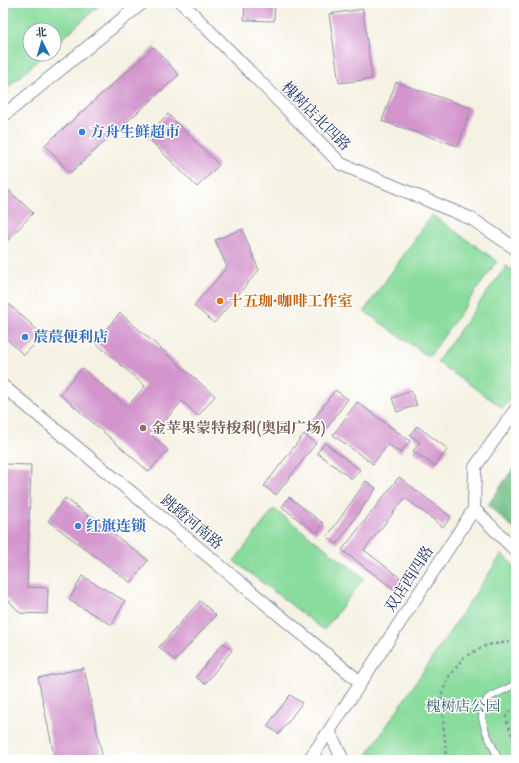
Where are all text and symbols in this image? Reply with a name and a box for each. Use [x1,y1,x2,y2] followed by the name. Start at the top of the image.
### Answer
[22,22,62,62] north arrow
[35,25,47,40] text: 北
[277,77,355,155] street label: 槐树店北四路
[90,122,180,142] place label: 方舟生鲜超市
[77,127,87,137] marker: 方舟生鲜超市
[228,291,352,311] place label: 十五珈·咖啡工作室
[215,296,225,306] marker: 十五珈·咖啡工作室
[33,327,108,347] place label: 莀莀便利店
[20,332,30,342] marker: 莀莀便利店
[151,418,326,438] place label: 金苹果蒙特梭利(奥园广场)
[138,423,148,433] marker: 金苹果蒙特梭利(奥园广场)
[157,490,227,554] street label: 跳蹬河南路
[86,516,146,536] place label: 红旗连锁
[73,521,83,531] marker: 红旗连锁
[380,542,438,616] street label: 双店西四路
[425,696,501,716] park label: 槐树店公园

